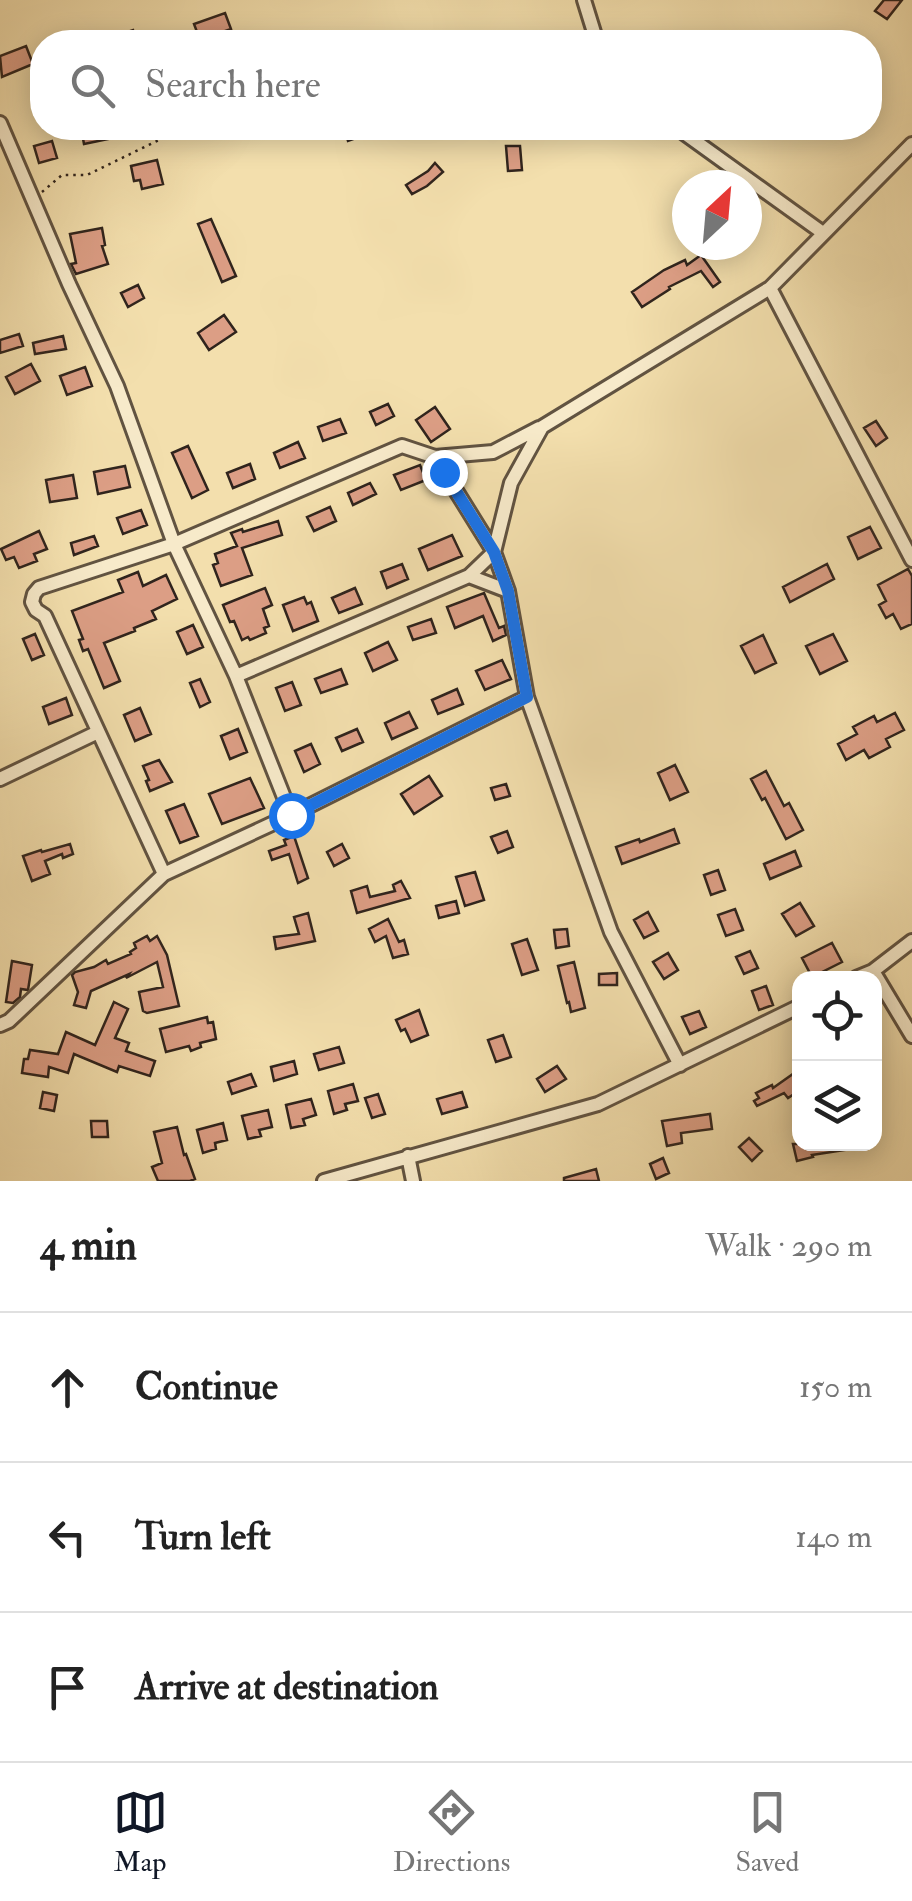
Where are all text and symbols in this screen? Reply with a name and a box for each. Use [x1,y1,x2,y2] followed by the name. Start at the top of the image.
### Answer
[30,30,882,140] search box
[65,58,120,113] icon: search
[145,61,321,109] text: Search here
[672,170,762,260] north arrow
[422,450,468,496] route end
[269,793,315,839] route start
[792,971,882,1151] map controls
[792,971,882,1061] button: locate
[792,1061,882,1151] button: layers
[40,1220,137,1272] text: 4 min
[705,1226,872,1266] text: Walk · 290 m
[40,1360,95,1415] icon: ahead
[135,1363,278,1411] text: Continue
[799,1367,872,1407] text: 150 m
[40,1510,95,1565] icon: left
[135,1513,271,1561] text: Turn left
[795,1517,872,1557] text: 140 m
[40,1660,95,1715] icon: arrive
[135,1663,439,1711] text: Arrive at destination
[113,1785,168,1880] tab: Map
[393,1785,510,1880] tab: Directions
[735,1785,799,1880] tab: Saved

